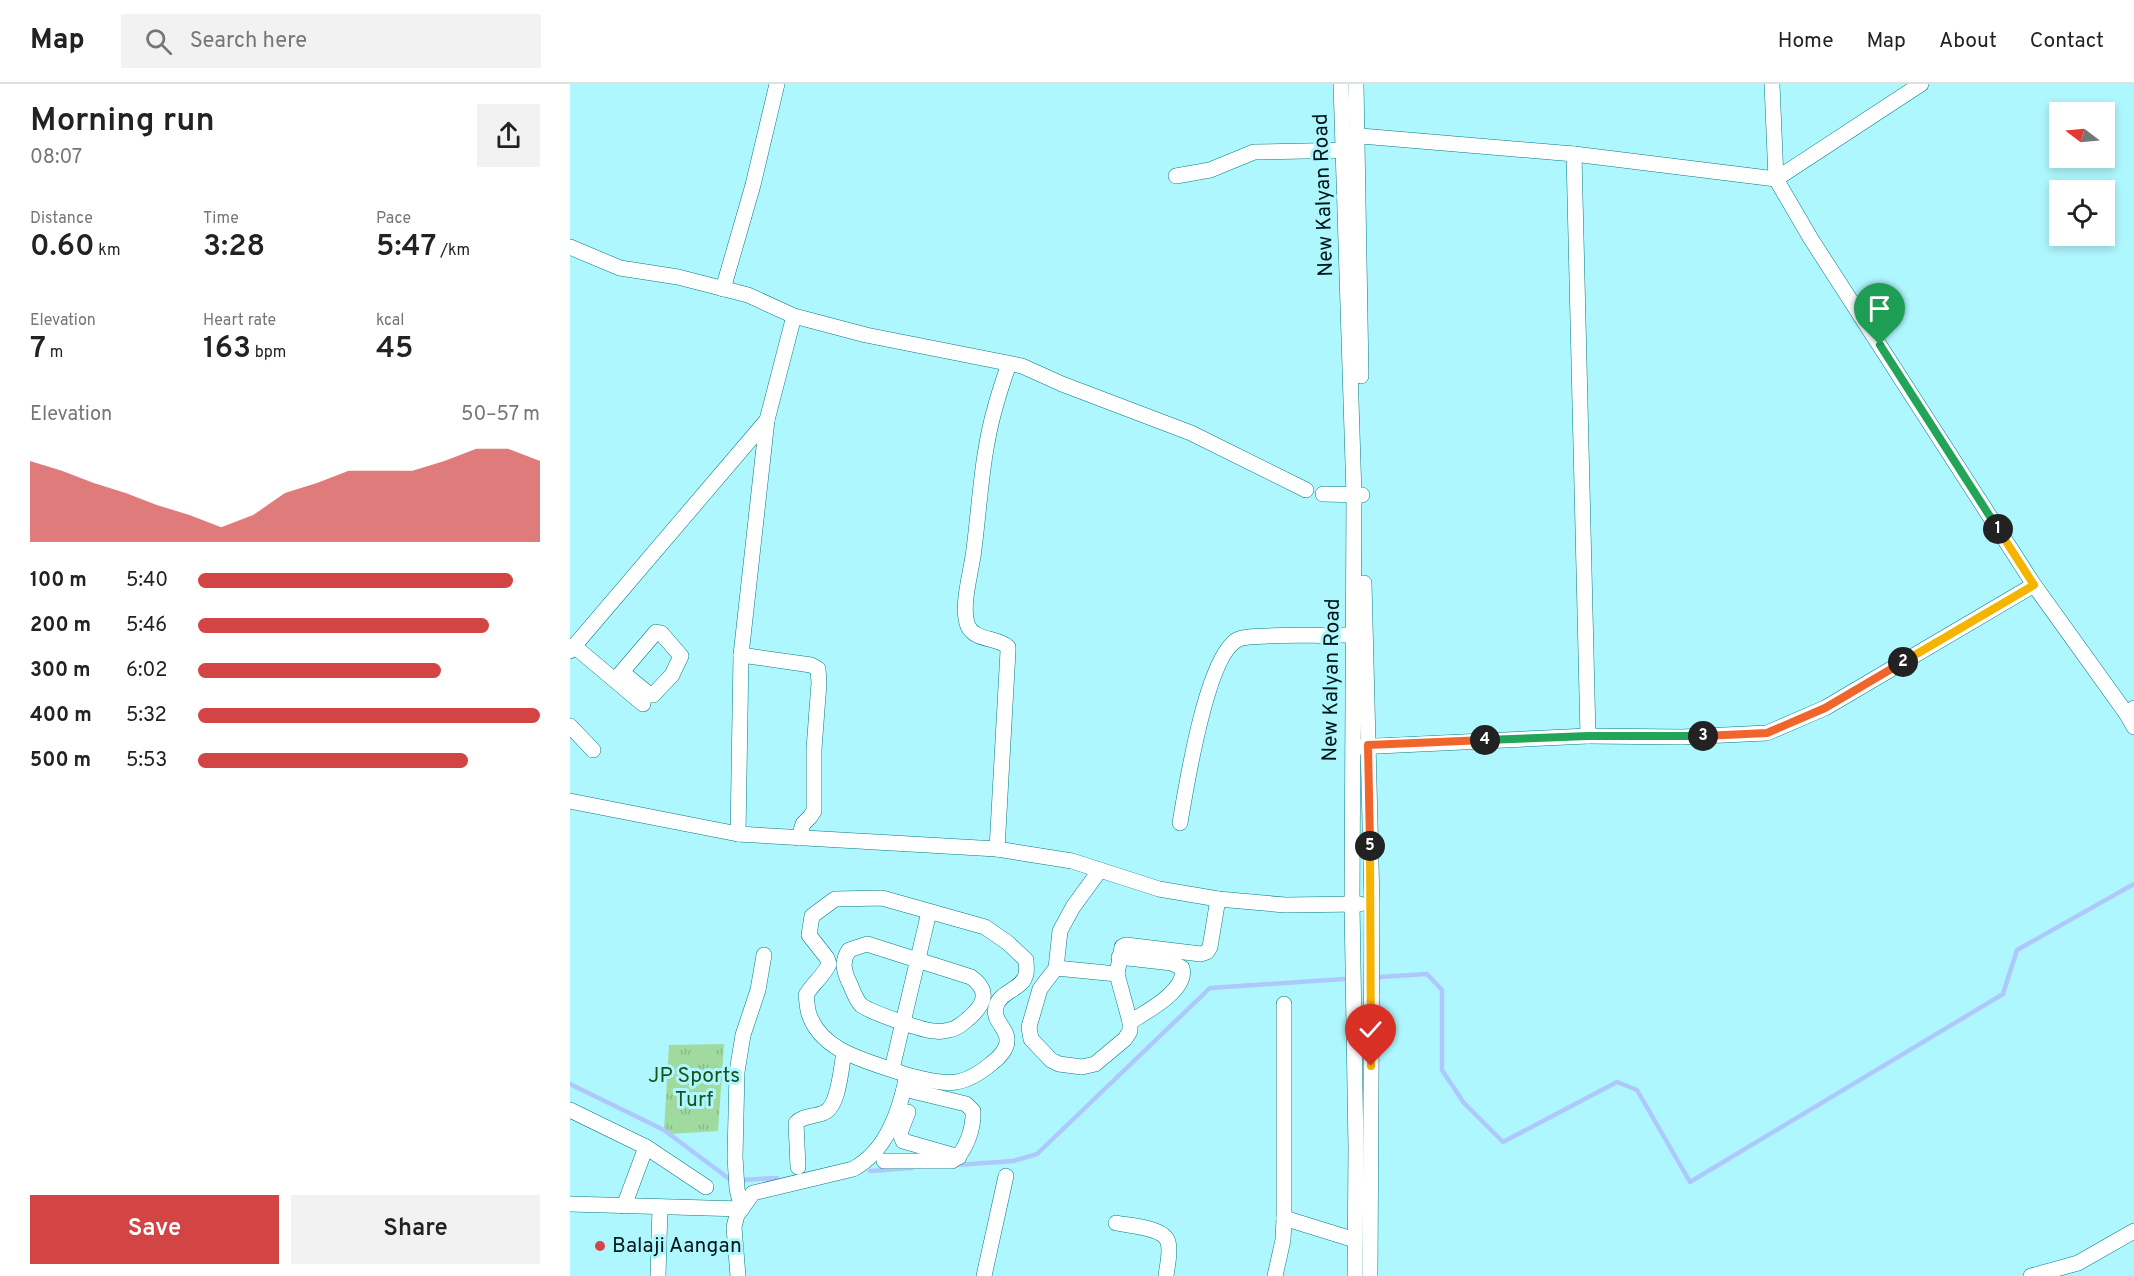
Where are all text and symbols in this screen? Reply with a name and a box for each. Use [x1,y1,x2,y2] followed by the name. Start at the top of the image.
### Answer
[121,14,541,68] search box
[30,23,85,59] text: Map
[142,25,175,58] icon: search
[190,28,307,55] text: Search here
[1778,28,1834,55] text: Home
[1867,28,1906,55] text: Map
[1939,28,1997,55] text: About
[2030,28,2104,55] text: Contact
[30,101,215,143] text: Morning run
[2049,102,2115,168] north arrow
[2049,102,2115,246] map controls
[477,104,540,167] button: share
[1308,113,1340,277] street label: New Kalyan Road
[30,145,82,171] text: 08:07
[2049,180,2115,246] button: locate
[30,209,93,229] text: Distance
[203,209,239,229] text: Time
[376,209,411,229] text: Pace
[30,229,95,266] text: 0.60
[203,229,265,266] text: 3:28
[376,229,436,266] text: 5:47
[95,241,120,261] text: km
[436,241,470,261] text: /km
[1854,283,1905,345] pin
[1863,292,1896,325] icon: arrive
[30,311,96,331] text: Elevation
[203,311,276,331] text: Heart rate
[376,311,404,331] text: kcal
[30,331,46,368] text: 7
[203,331,251,368] text: 163
[376,331,414,368] text: 45
[46,343,63,363] text: m
[251,343,286,363] text: bpm
[30,402,112,428] text: Elevation
[461,402,540,428] text: 50–57 m
[1983,514,2013,544] pin: 1
[1995,519,2001,539] text: 1
[30,568,87,594] text: 100 m
[126,568,168,594] text: 5:40
[1317,598,1347,762] street label: New Kalyan Road
[30,613,91,639] text: 200 m
[126,613,167,639] text: 5:46
[1888,647,1918,677] pin: 2
[1898,652,1908,672] text: 2
[30,658,91,684] text: 300 m
[126,658,168,684] text: 6:02
[30,703,92,729] text: 400 m
[126,703,167,729] text: 5:32
[1688,721,1718,751] pin: 3
[1470,725,1500,755] pin: 4
[1698,726,1708,746] text: 3
[1480,730,1490,750] text: 4
[30,748,91,774] text: 500 m
[126,748,167,774] text: 5:53
[1355,831,1385,861] pin: 5
[1365,836,1375,856] text: 5
[1345,1004,1396,1066] pin
[1354,1013,1387,1046] icon: check
[648,1063,740,1114] park label: JP Sports Turf
[30,1195,279,1264] button: Save
[291,1195,540,1264] button: Share
[612,1233,742,1260] place label: Balaji Aangan
[593,1239,607,1253] marker: Balaji Aangan

